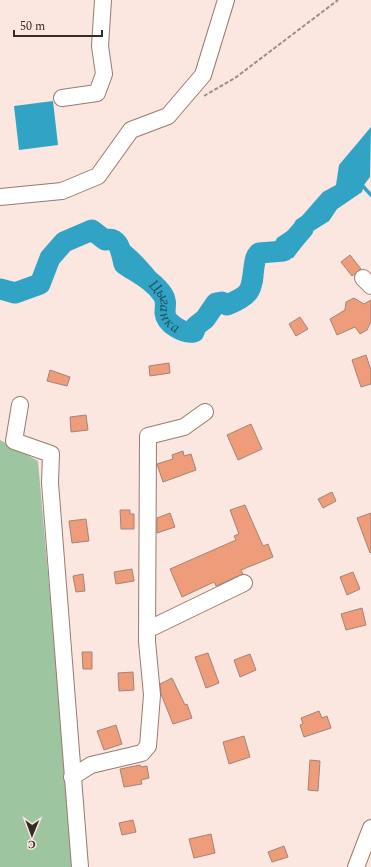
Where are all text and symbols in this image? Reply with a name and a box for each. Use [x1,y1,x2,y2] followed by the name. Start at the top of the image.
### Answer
[14,12,102,38] scale bar
[20,17,45,36] text: 50 m
[143,274,185,339] water label: Цыганка
[12,815,52,855] north arrow
[28,836,36,853] text: С

